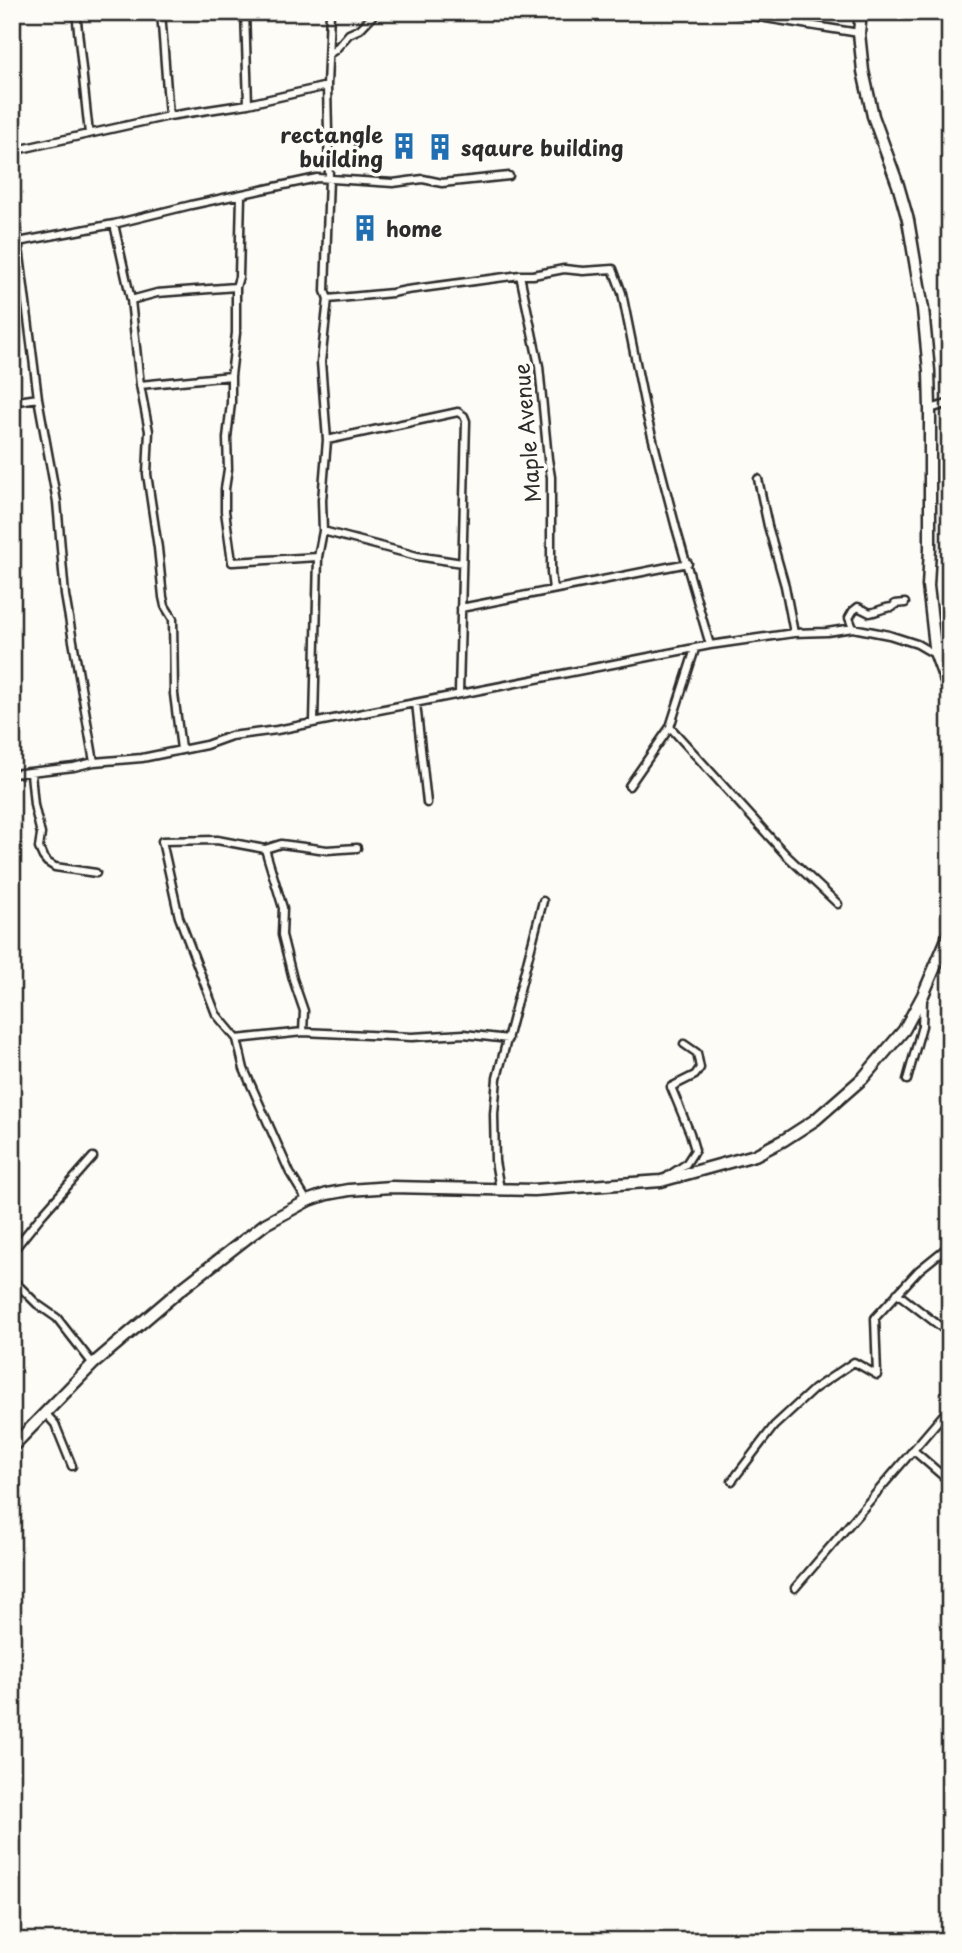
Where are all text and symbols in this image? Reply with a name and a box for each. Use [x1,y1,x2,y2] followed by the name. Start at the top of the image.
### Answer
[280,118,383,174] place label: rectangle building
[389,131,419,161] building icon: rectangle building
[461,131,624,163] place label: sqaure building
[425,132,455,162] building icon: sqaure building
[386,212,442,244] place label: home
[350,213,380,243] building icon: home
[504,362,548,504] street label: Maple Avenue

